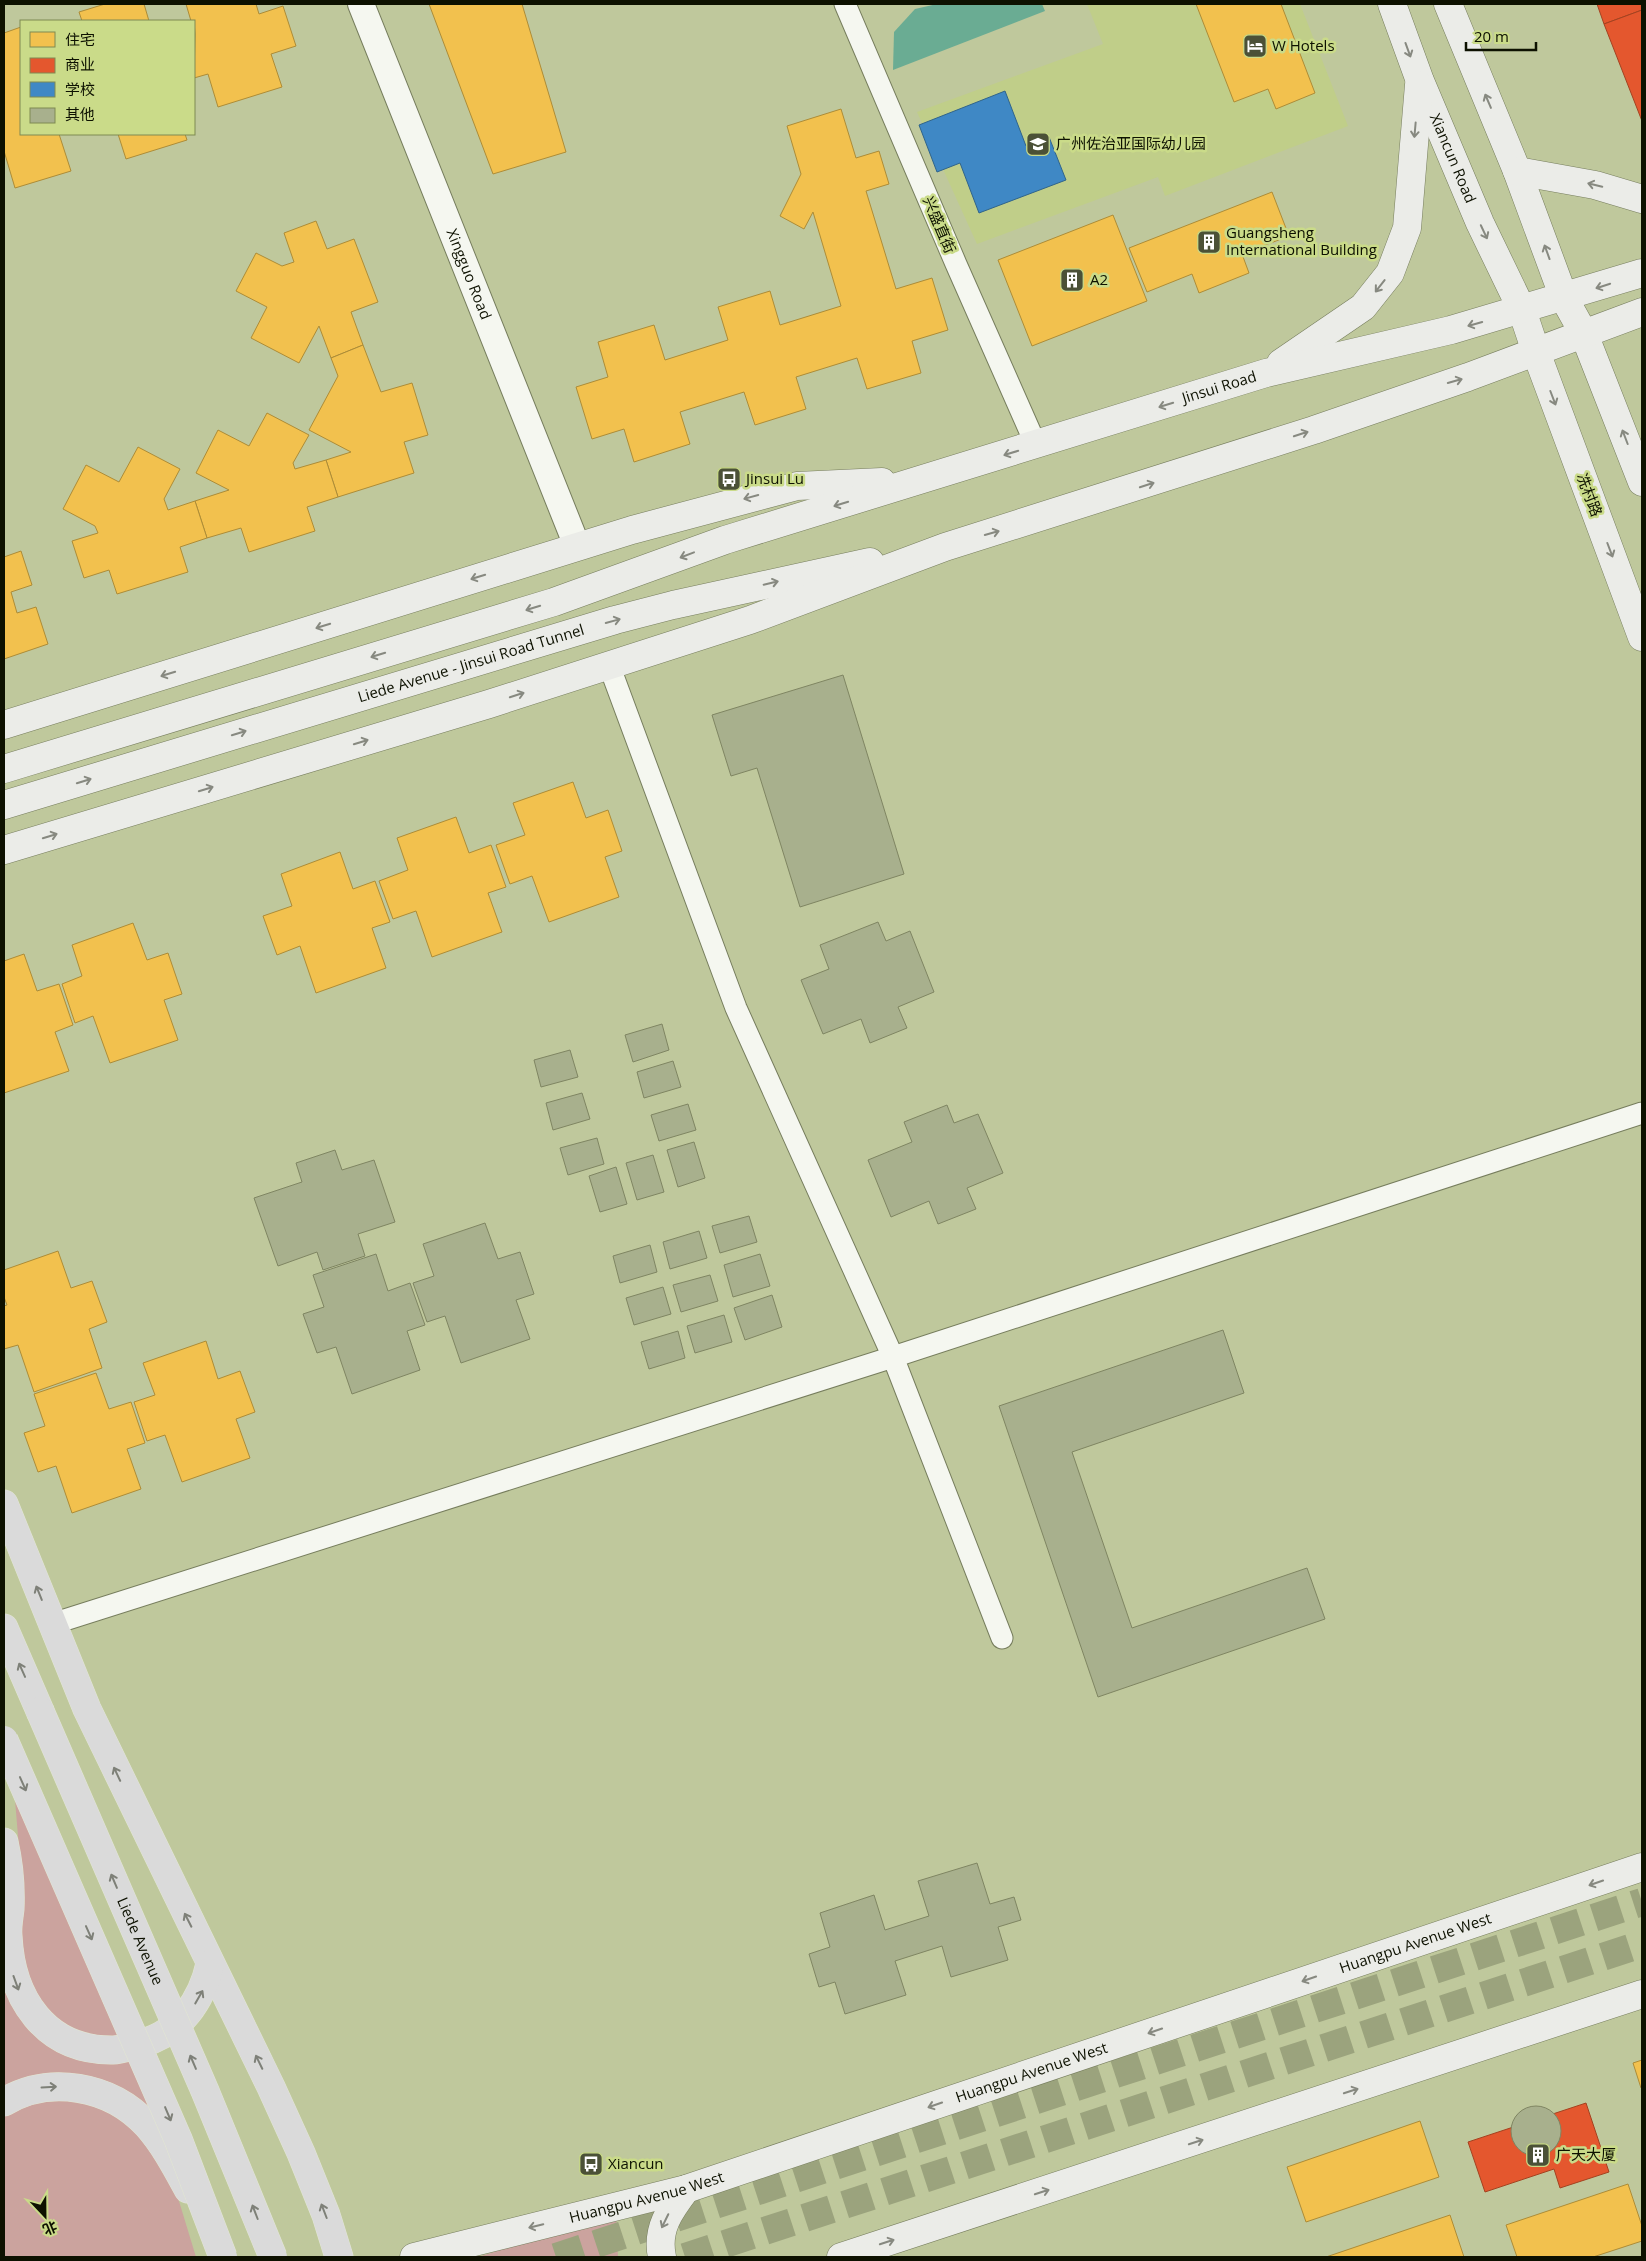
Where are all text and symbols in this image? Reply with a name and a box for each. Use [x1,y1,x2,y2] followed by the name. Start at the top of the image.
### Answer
[20,20,195,135] legend
[1466,20,1536,52] scale bar
[1474,26,1509,46] text: 20 m
[65,29,95,49] text: 住宅
[1242,33,1268,59] hotel icon: W Hotels
[1272,35,1335,55] place label: W Hotels
[1404,41,1413,57] one-way arrow
[65,54,95,74] text: 商业
[65,79,95,99] text: 学校
[1483,94,1492,109] one-way arrow
[65,104,95,124] text: 其他
[1426,110,1481,206] street label: Xiancun Road
[1410,122,1420,138] one-way arrow
[1025,131,1051,157] school or university icon: 广州佐治亚国际幼儿园
[1056,133,1206,153] place label: 广州佐治亚国际幼儿园
[1588,180,1604,190] one-way arrow
[919,193,961,256] street label: 兴盛直街
[1226,222,1377,259] place label: Guangsheng International Building
[1480,224,1489,239] one-way arrow
[443,226,497,322] street label: Xingguo Road
[1196,229,1222,255] building icon: Guangsheng International Building
[1542,245,1551,261] one-way arrow
[1059,267,1085,293] building icon: A2
[1090,269,1108,289] place label: A2
[1375,279,1385,293] one-way arrow
[1596,281,1612,291] one-way arrow
[1468,319,1484,329] one-way arrow
[1177,366,1259,408] street label: Jinsui Road
[1446,376,1462,386] one-way arrow
[1549,390,1558,405] one-way arrow
[1158,400,1174,410] one-way arrow
[1293,429,1309,439] one-way arrow
[1620,430,1629,445] one-way arrow
[1003,448,1019,458] one-way arrow
[716,466,742,492] bus stop icon: Jinsui Lu
[744,468,804,488] place label: Jinsui Lu
[1573,470,1607,519] street label: 冼村路
[1138,480,1154,489] one-way arrow
[744,493,760,503] one-way arrow
[833,500,849,510] one-way arrow
[983,528,999,538] one-way arrow
[1606,542,1615,557] one-way arrow
[679,551,695,560] one-way arrow
[470,573,486,583] one-way arrow
[762,578,778,587] one-way arrow
[526,604,542,613] one-way arrow
[604,615,620,625] one-way arrow
[355,619,586,706] street label: Liede Avenue - Jinsui Road Tunnel
[315,621,331,631] one-way arrow
[370,651,386,661] one-way arrow
[160,670,176,680] one-way arrow
[509,689,525,699] one-way arrow
[231,727,247,737] one-way arrow
[353,736,369,746] one-way arrow
[76,775,92,785] one-way arrow
[197,783,213,793] one-way arrow
[42,831,58,841] one-way arrow
[34,1586,44,1601] one-way arrow
[17,1663,27,1678] one-way arrow
[112,1767,122,1782] one-way arrow
[19,1776,29,1791] one-way arrow
[108,1874,118,1889] one-way arrow
[1588,1878,1604,1888] one-way arrow
[113,1894,169,1988] street label: Liede Avenue
[1336,1907,1494,1977] street label: Huangpu Avenue West
[183,1913,193,1928] one-way arrow
[84,1925,94,1940] one-way arrow
[12,1975,21,1990] one-way arrow
[1302,1975,1318,1984] one-way arrow
[194,1990,204,2005] one-way arrow
[1148,2026,1164,2036] one-way arrow
[953,2037,1110,2107] street label: Huangpu Avenue West
[187,2055,197,2070] one-way arrow
[254,2055,263,2070] one-way arrow
[41,2083,57,2092] one-way arrow
[1342,2086,1358,2095] one-way arrow
[928,2101,943,2110] one-way arrow
[163,2106,173,2121] one-way arrow
[1188,2137,1204,2147] one-way arrow
[1525,2142,1551,2168] building icon: 广天大厦
[1556,2144,1616,2164] place label: 广天大厦
[578,2151,604,2177] bus stop icon: Xiancun
[608,2153,664,2173] place label: Xiancun
[567,2166,726,2227] street label: Huangpu Avenue West
[1033,2186,1049,2196] one-way arrow
[20,2191,70,2241] north arrow
[319,2204,328,2219] one-way arrow
[250,2205,259,2220] one-way arrow
[660,2213,670,2228] one-way arrow
[40,2217,60,2240] text: 北
[529,2222,545,2231] one-way arrow
[879,2237,894,2246] one-way arrow

